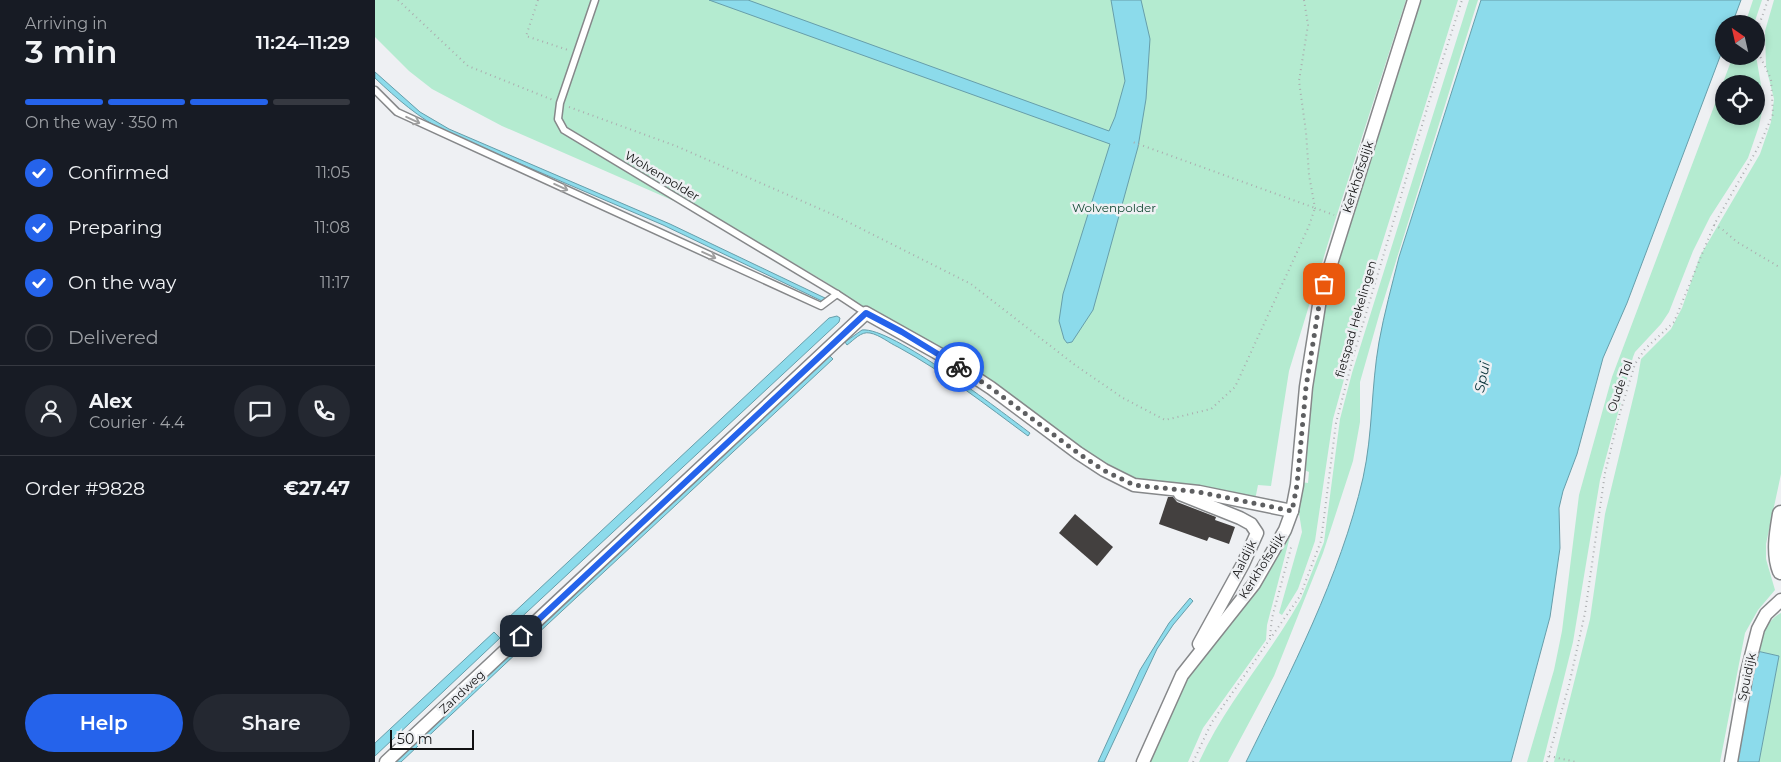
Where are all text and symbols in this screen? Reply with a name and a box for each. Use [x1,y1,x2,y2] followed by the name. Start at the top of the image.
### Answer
[25,14,107,33] text: Arriving in
[1715,15,1765,65] north arrow
[1715,15,1765,125] map controls
[256,31,350,54] text: 11:24–11:29
[25,32,117,71] text: 3 min
[1715,75,1765,125] button: locate
[25,113,178,132] text: On the way · 350 m
[405,115,420,125] one-way arrow
[1339,138,1376,215] street label: Kerkhofsdijk
[622,147,702,204] street label: Wolvenpolder
[25,159,53,187] icon: check
[68,161,169,184] text: Confirmed
[315,163,350,182] text: 11:05
[553,183,568,193] one-way arrow
[1072,200,1156,215] park label: Wolvenpolder
[25,214,53,242] icon: check
[68,216,163,239] text: Preparing
[314,218,350,237] text: 11:08
[701,250,716,260] one-way arrow
[1332,259,1379,379] street label: fietspad Hekelingen
[1303,263,1345,305] pin
[25,269,53,297] icon: check
[1310,270,1338,298] icon: bag
[68,271,176,294] text: On the way
[320,273,350,292] text: 11:17
[68,326,159,349] text: Delivered
[934,342,984,392] courier
[945,353,973,381] icon: bike
[1604,358,1635,414] street label: Oude Tol
[1470,360,1494,394] water label: Spui
[25,385,77,437] button: person
[234,385,286,437] button: chat
[298,385,350,437] button: phone
[89,390,132,413] text: Alex
[89,413,185,432] text: Courier · 4.4
[25,477,145,500] text: Order #9828
[284,477,350,500] text: €27.47
[1235,529,1288,601] street label: Kerkhofsdijk
[1228,536,1260,580] street label: Aaldijk
[500,615,542,657] pin
[507,622,535,650] icon: home
[1734,651,1759,702] street label: Spuidijk
[436,667,488,717] street label: Zandweg
[25,694,183,752] button: Help
[193,694,350,752] button: Share
[390,727,474,750] scale bar
[397,730,433,748] text: 50 m

